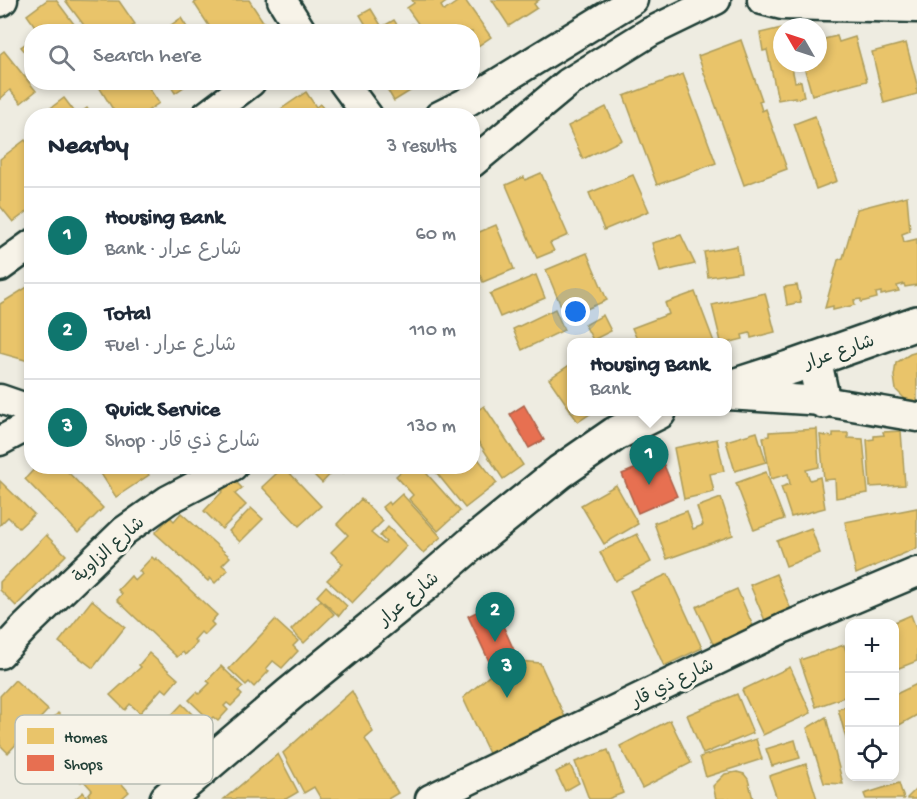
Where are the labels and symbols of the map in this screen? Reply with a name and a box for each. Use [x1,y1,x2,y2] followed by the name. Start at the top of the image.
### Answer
[773,18,827,72] north arrow
[561,297,590,326] your location
[800,332,878,376] street label: شارع عرار
[630,436,668,485] pin: 1
[70,513,150,588] street label: شارع الزاوية
[373,568,444,633] street label: شارع عرار
[476,592,514,642] pin: 2
[488,648,526,698] pin: 3
[627,655,718,714] street label: شارع ذي قار
[15,715,213,784] legend
[64,730,108,749] text: Homes
[64,757,103,776] text: Shops

